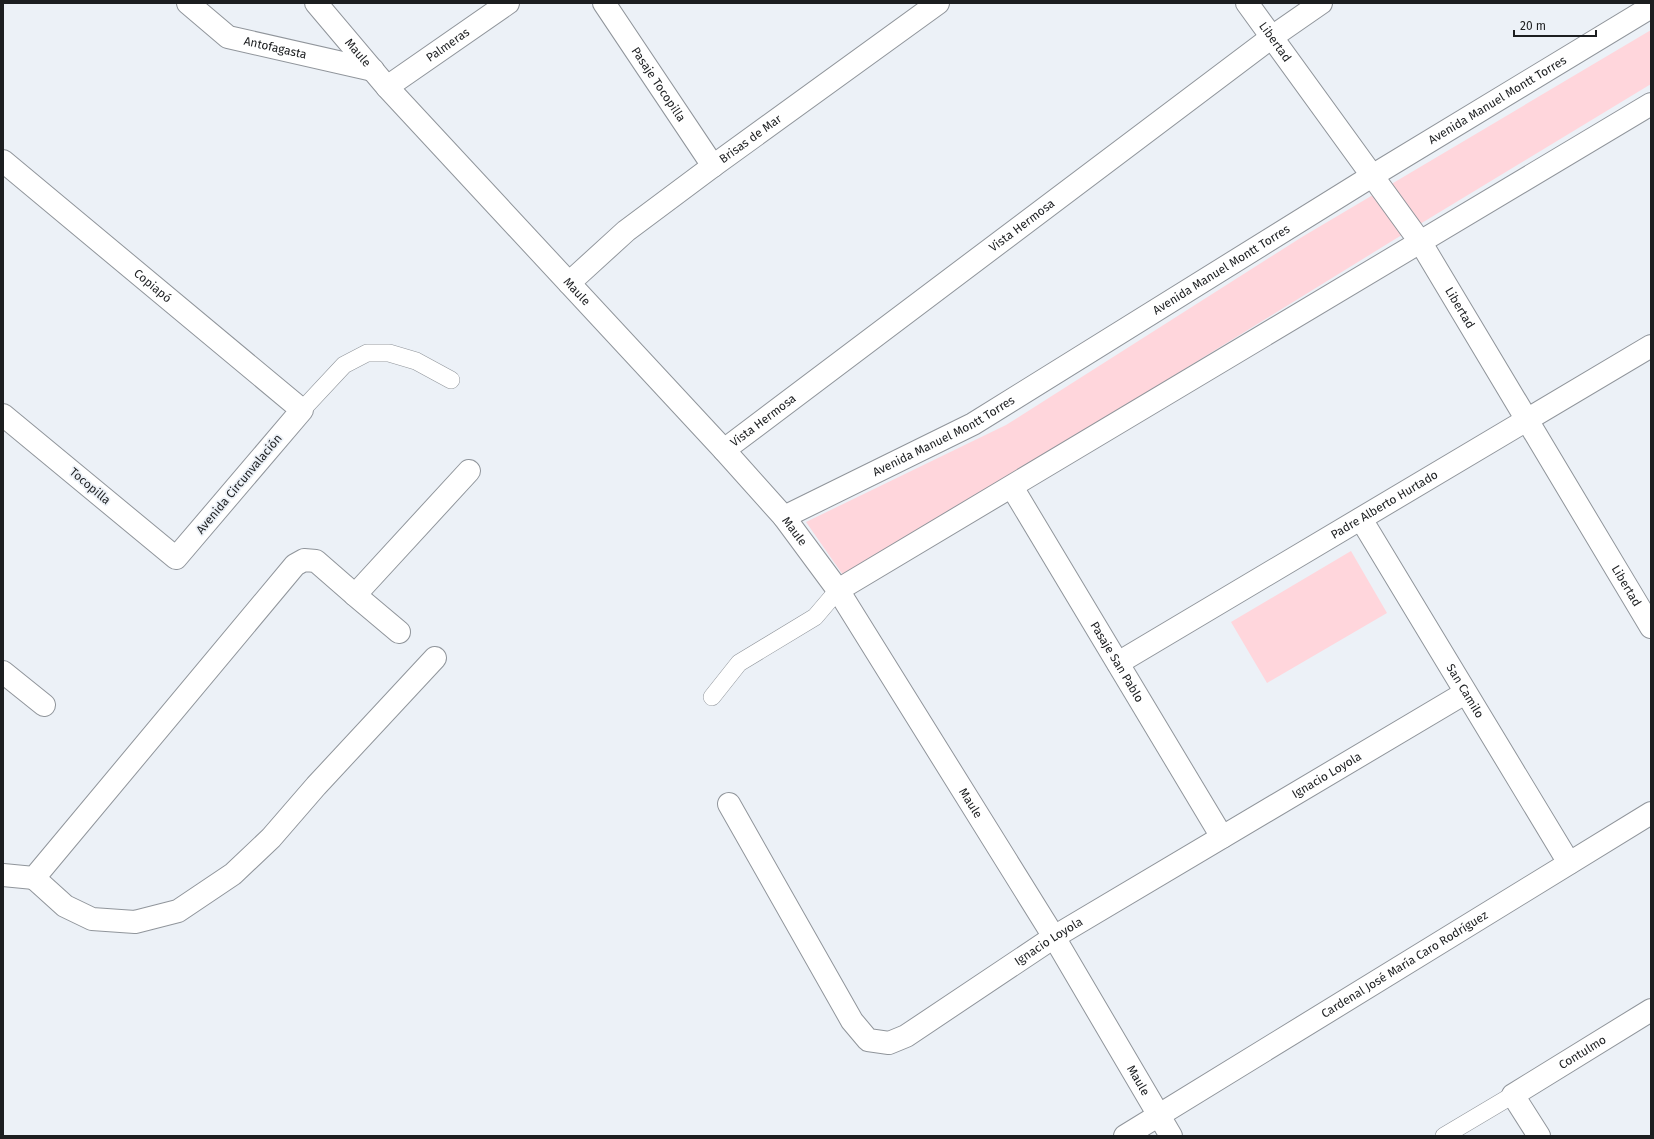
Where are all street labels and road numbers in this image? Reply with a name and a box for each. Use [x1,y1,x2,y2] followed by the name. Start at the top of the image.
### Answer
[1256,19,1294,64] street label: Libertad
[424,25,472,65] street label: Palmeras
[242,34,308,62] street label: Antofagasta
[342,36,374,70] street label: Maule
[629,44,688,124] street label: Pasaje Tocopilla
[1426,53,1569,147] street label: Avenida Manuel Montt Torres
[717,111,785,166] street label: Brisas de Mar
[986,196,1057,255] street label: Vista Hermosa
[1150,222,1293,318] street label: Avenida Manuel Montt Torres
[131,266,175,305] street label: Copiapó
[561,275,593,308] street label: Maule
[1442,285,1478,331] street label: Libertad
[728,391,799,450] street label: Vista Hermosa
[870,393,1018,479] street label: Avenida Manuel Montt Torres
[193,431,285,537] street label: Avenida Circunvalación
[67,465,113,507] street label: Tocopilla
[1328,467,1440,542] street label: Padre Alberto Hurtado
[779,514,810,549] street label: Maule
[1609,563,1644,609] street label: Libertad
[1087,619,1147,705] street label: Pasaje San Pablo
[1443,661,1487,721] street label: San Camilo
[1289,749,1364,801] street label: Ignacio Loyola
[956,785,985,821] street label: Maule
[1319,908,1490,1021] street label: Cardenal José María Caro Rodríguez
[1012,915,1085,968] street label: Ignacio Loyola
[1556,1032,1608,1072] street label: Contulmo
[1124,1063,1153,1098] street label: Maule

